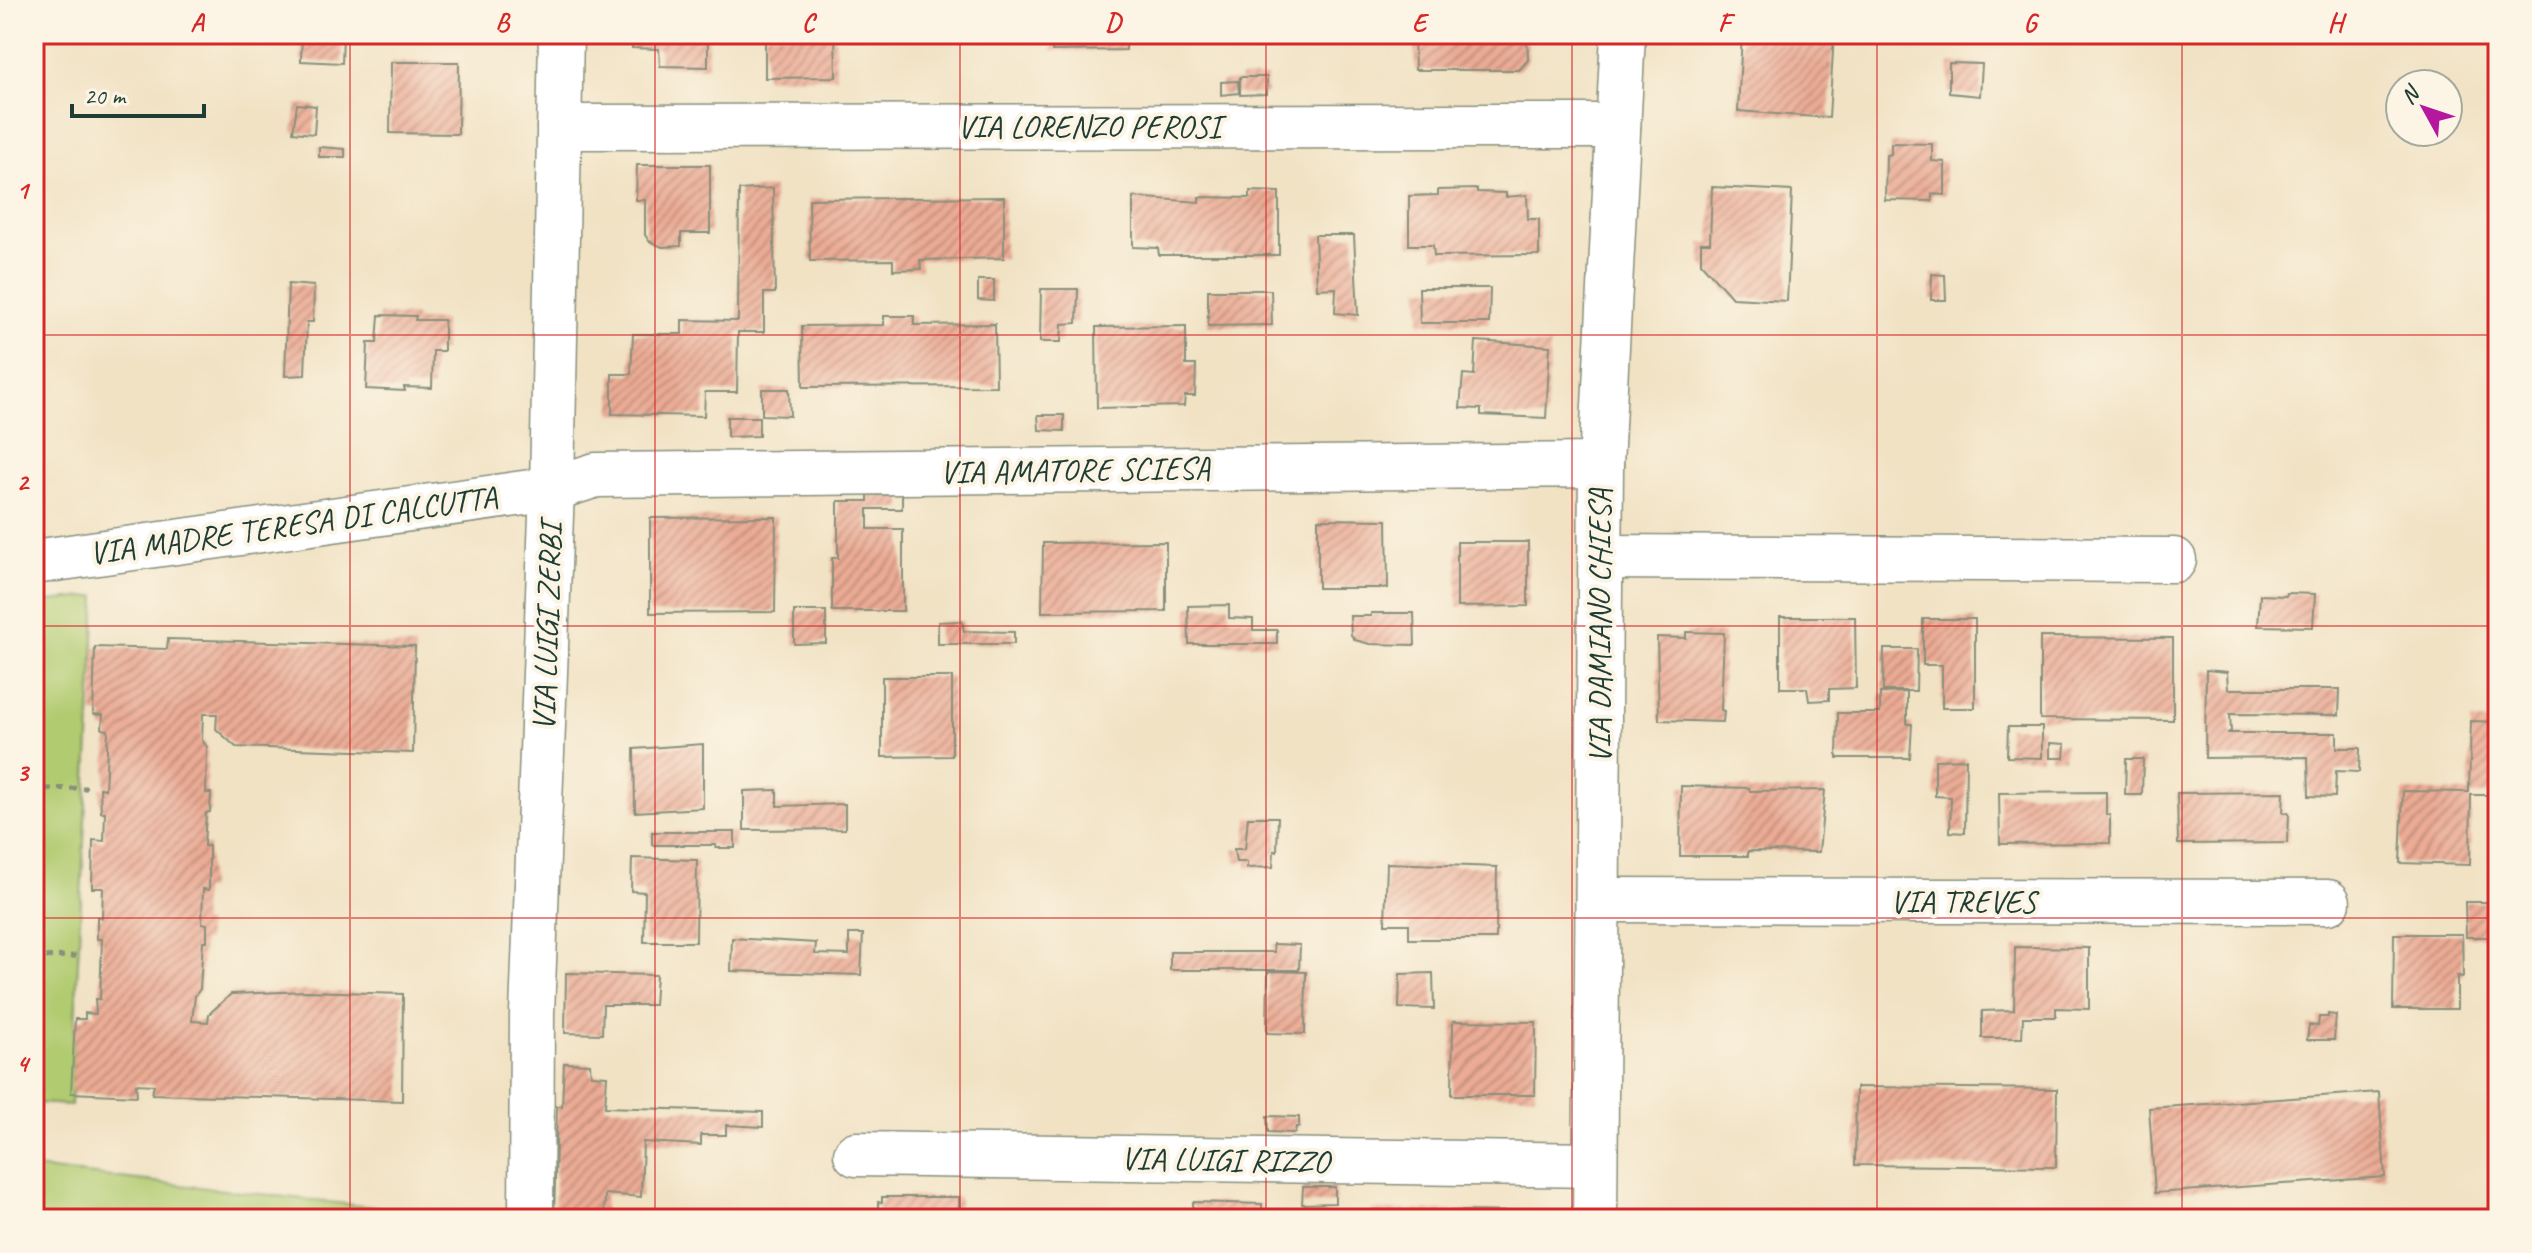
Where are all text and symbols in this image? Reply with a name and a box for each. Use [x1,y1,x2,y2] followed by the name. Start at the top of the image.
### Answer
[190,6,205,39] text: A
[495,6,511,39] text: B
[802,6,818,39] text: C
[1105,6,1123,39] text: D
[1412,6,1430,39] text: E
[1718,6,1736,39] text: F
[2024,6,2040,39] text: G
[2328,6,2348,39] text: H
[72,68,204,118] scale bar
[2384,68,2464,148] north arrow
[2394,79,2427,110] text: N
[84,81,127,111] text: 20 m
[957,106,1227,147] street label: VIA LORENZO PEROSI
[16,174,31,207] text: 1
[939,447,1212,493] street label: VIA AMATORE SCIESA
[16,465,30,498] text: 2
[87,476,500,574] street label: VIA MADRE TERESA DI CALCUTTA
[1579,488,1620,764] street label: VIA DAMIANO CHIESA
[523,515,571,732] street label: VIA LUIGI ZERBI
[16,756,30,789] text: 3
[1890,881,2040,922] street label: VIA TREVES
[16,1047,31,1080] text: 4
[1121,1138,1333,1182] street label: VIA LUIGI RIZZO

